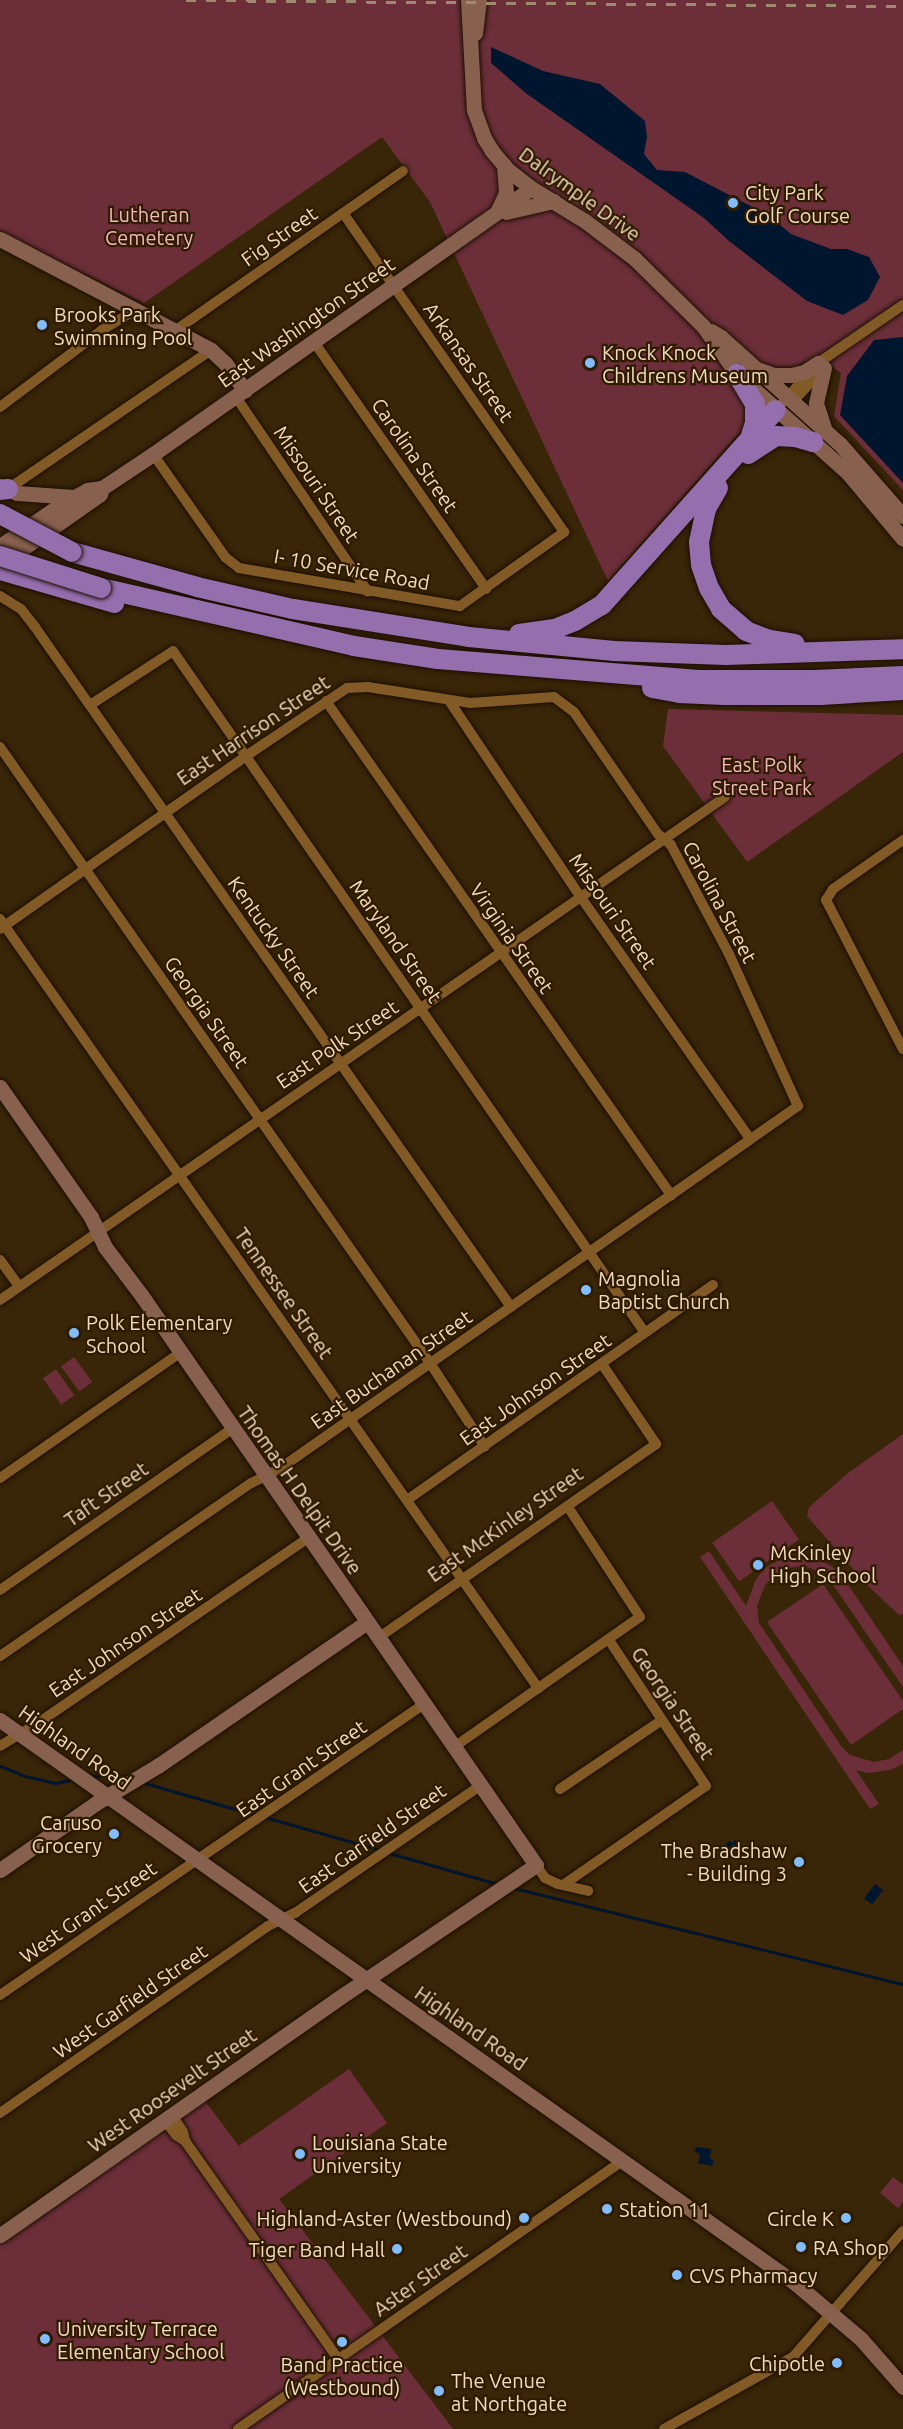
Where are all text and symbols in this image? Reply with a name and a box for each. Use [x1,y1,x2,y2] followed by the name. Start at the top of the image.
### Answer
[515,142,645,246] street label: Dalrymple Drive
[745,180,850,227] place label: City Park Golf Course
[726,196,740,210] marker: City Park Golf Course
[236,201,322,271] street label: Fig Street
[105,203,193,250] park label: Lutheran Cemetery
[213,252,399,392] street label: East Washington Street
[419,298,519,426] street label: Arkansas Street
[54,302,192,349] place label: Brooks Park Swimming Pool
[35,318,49,332] marker: Brooks Park Swimming Pool
[602,340,768,387] place label: Knock Knock Childrens Museum
[583,356,597,370] marker: Knock Knock Childrens Museum
[367,393,463,517] street label: Carolina Street
[269,421,365,547] street label: Missouri Street
[272,543,432,595] street label: I- 10 Service Road
[172,670,334,790] street label: East Harrison Street
[712,752,812,799] park label: East Polk Street Park
[678,837,762,967] street label: Carolina Street
[564,849,662,973] street label: Missouri Street
[223,871,325,1003] street label: Kentucky Street
[345,875,447,1007] street label: Maryland Street
[465,878,559,998] street label: Virginia Street
[160,952,254,1072] street label: Georgia Street
[272,994,402,1094] street label: East Polk Street
[230,1223,338,1363] street label: Tennessee Street
[598,1266,730,1313] place label: Magnolia Baptist Church
[579,1283,593,1297] marker: Magnolia Baptist Church
[306,1304,476,1434] street label: East Buchanan Street
[86,1310,232,1357] place label: Polk Elementary School
[67,1326,81,1340] marker: Polk Elementary School
[455,1328,615,1450] street label: East Johnson Street
[233,1401,367,1579] street label: Thomas H Delpit Drive
[60,1456,152,1532] street label: Taft Street
[423,1461,587,1587] street label: East McKinley Street
[770,1541,876,1588] place label: McKinley High School
[751,1558,765,1572] marker: McKinley High School
[44,1582,206,1702] street label: East Johnson Street
[627,1642,719,1764] street label: Georgia Street
[14,1700,136,1794] street label: Highland Road
[231,1714,371,1822] street label: East Grant Street
[294,1778,450,1898] street label: East Garfield Street
[32,1810,102,1857] place label: Caruso Grocery
[107,1827,121,1841] marker: Caruso Grocery
[661,1838,787,1885] place label: The Bradshaw - Building 3
[792,1855,806,1869] marker: The Bradshaw - Building 3
[15,1856,161,1968] street label: West Grant Street
[48,1939,212,2063] street label: West Garfield Street
[410,1981,532,2075] street label: Highland Road
[83,2023,261,2157] street label: West Roosevelt Street
[312,2130,448,2177] place label: Louisiana State University
[293,2147,307,2161] marker: Louisiana State University
[619,2197,711,2221] place label: Station 11
[600,2202,614,2216] marker: Station 11
[256,2206,512,2230] place label: Highland-Aster (Westbound)
[767,2206,834,2230] place label: Circle K
[517,2211,531,2225] marker: Highland-Aster (Westbound)
[839,2211,853,2225] marker: Circle K
[813,2235,889,2259] place label: RA Shop
[249,2237,385,2261] place label: Tiger Band Hall
[369,2239,471,2321] street label: Aster Street
[794,2240,808,2254] marker: RA Shop
[390,2242,404,2256] marker: Tiger Band Hall
[689,2263,817,2287] place label: CVS Pharmacy
[670,2268,684,2282] marker: CVS Pharmacy
[57,2316,224,2363] place label: University Terrace Elementary School
[38,2332,52,2346] marker: University Terrace Elementary School
[335,2335,349,2349] marker: Band Practice (Westbound)
[749,2351,825,2375] place label: Chipotle
[281,2352,403,2399] place label: Band Practice (Westbound)
[830,2356,844,2370] marker: Chipotle
[451,2368,567,2415] place label: The Venue at Northgate
[432,2384,446,2398] marker: The Venue at Northgate

